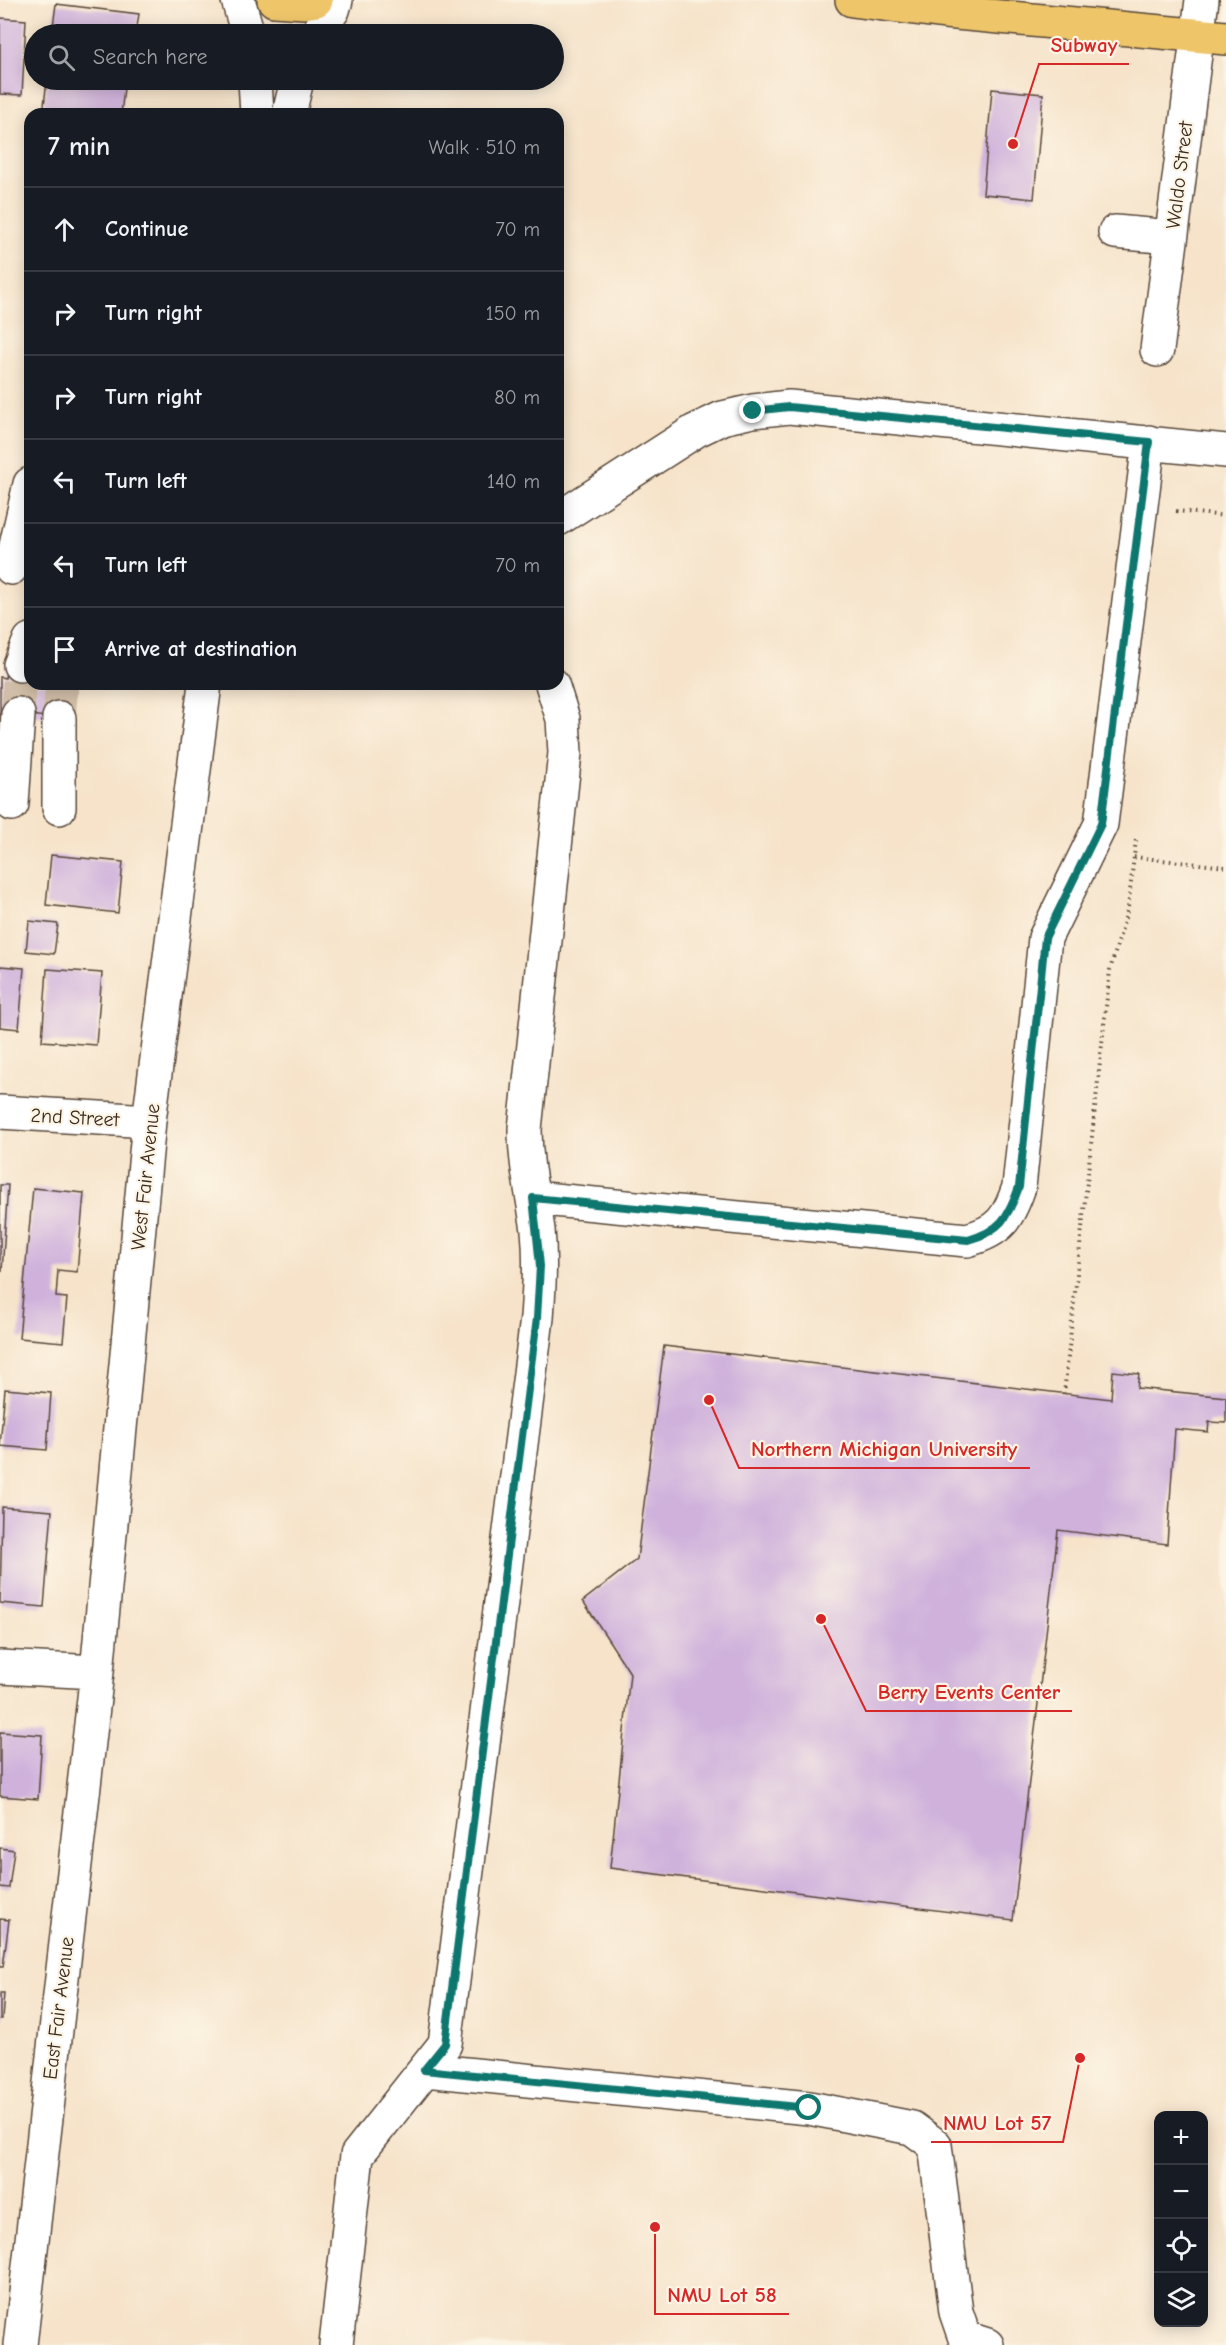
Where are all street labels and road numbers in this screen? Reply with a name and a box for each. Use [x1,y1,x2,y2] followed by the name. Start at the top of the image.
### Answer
[1161,118,1198,230] street label: Waldo Street
[126,1103,165,1252] street label: West Fair Avenue
[30,1104,121,1131] street label: 2nd Street
[38,1935,79,2081] street label: East Fair Avenue

